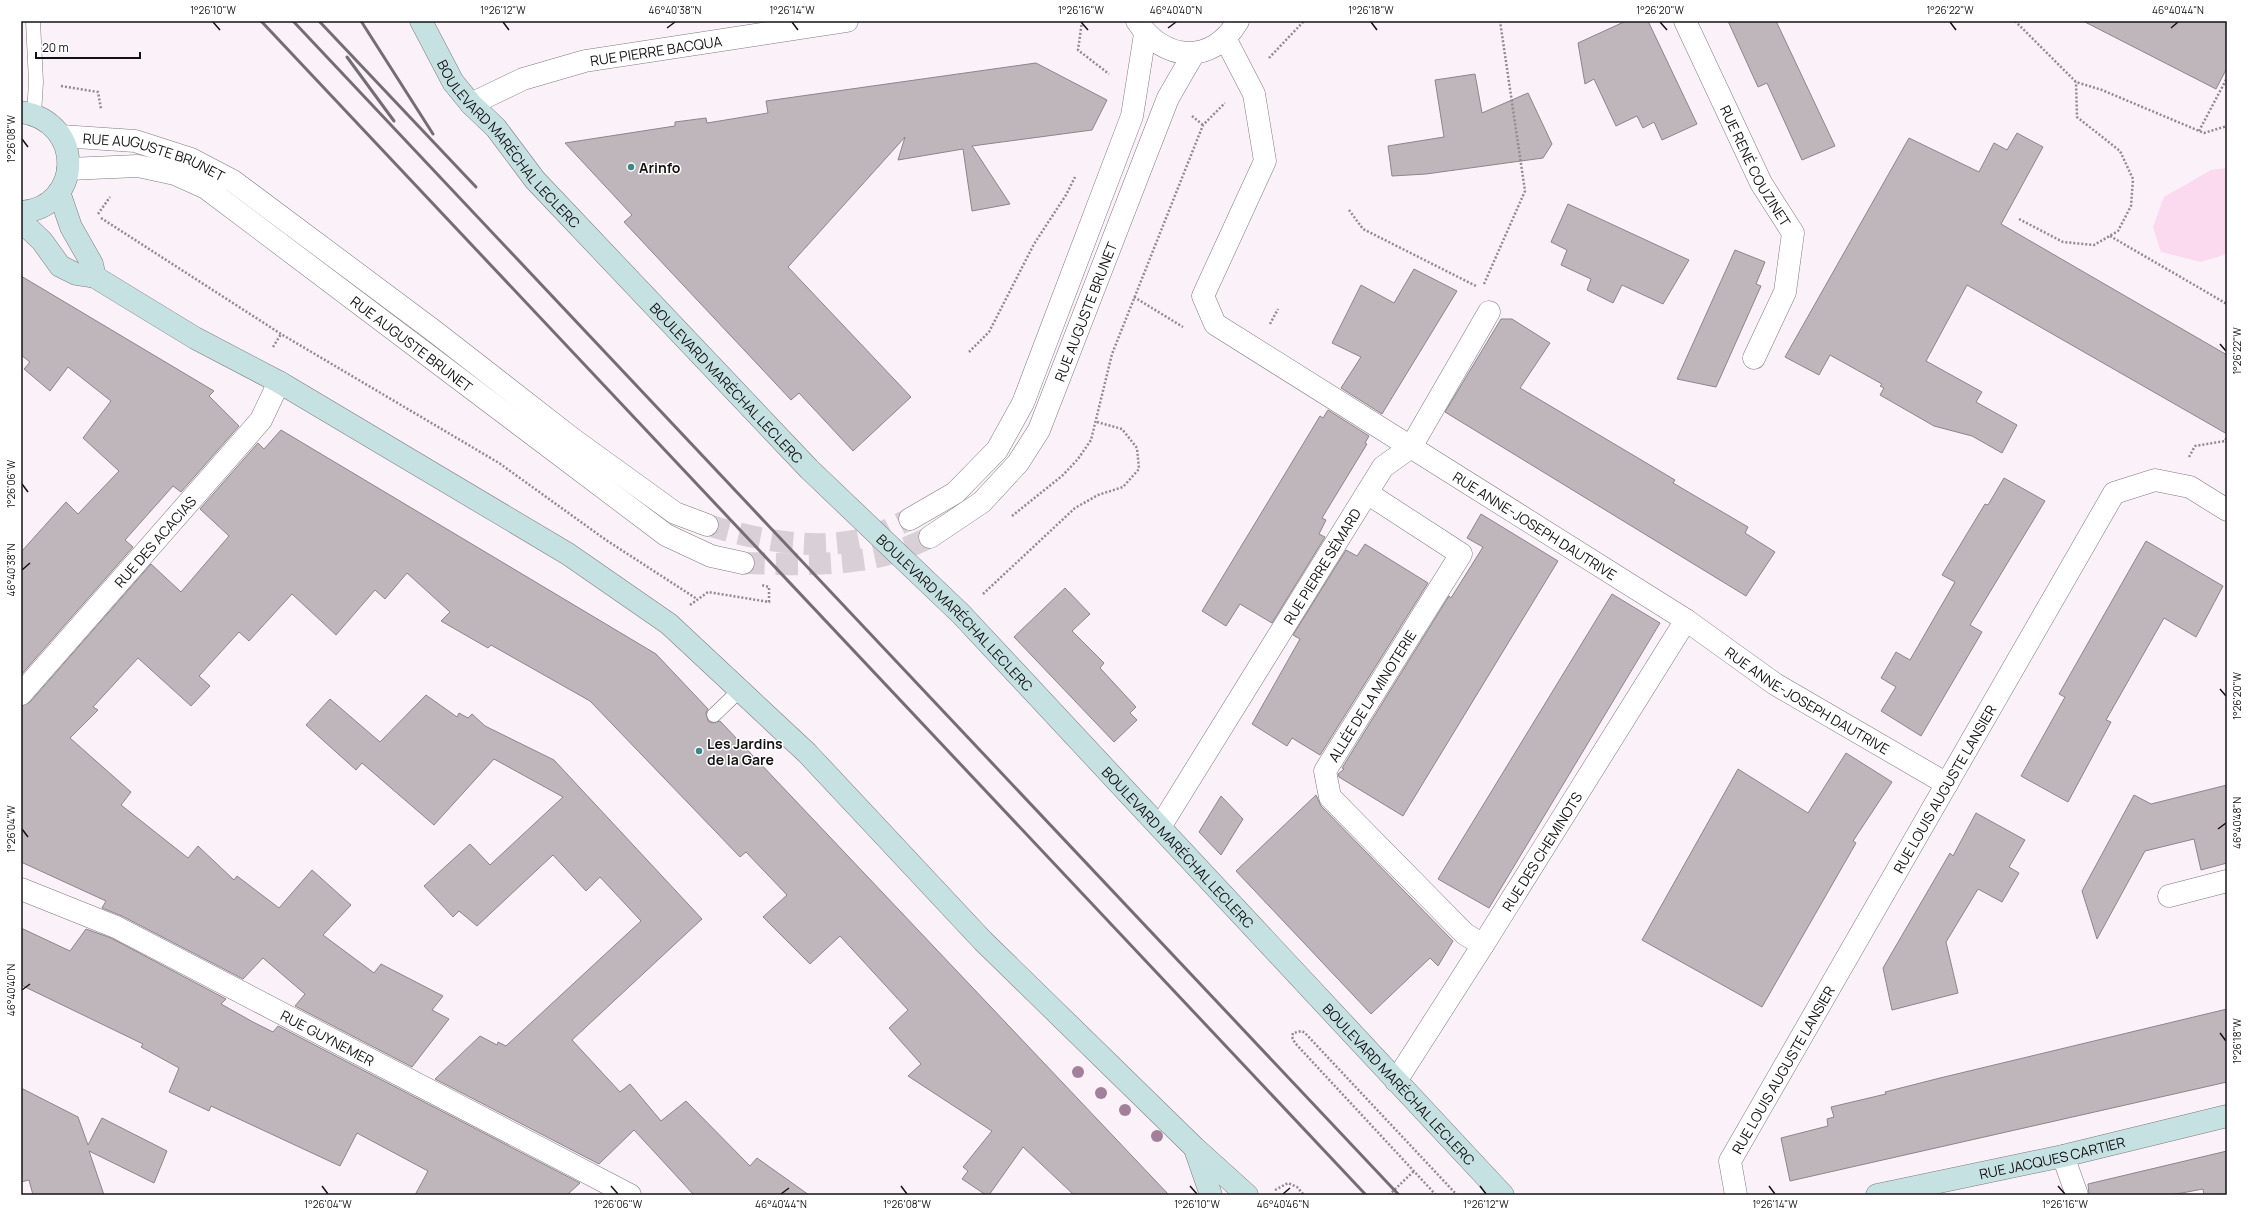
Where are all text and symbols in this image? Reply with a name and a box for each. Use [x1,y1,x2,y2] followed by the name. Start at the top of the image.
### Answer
[190,3,237,17] text: 1°26'10"W
[480,3,526,17] text: 1°26'12"W
[649,3,702,17] text: 46°40'38"N
[769,3,815,17] text: 1°26'14"W
[1058,3,1105,17] text: 1°26'16"W
[1150,3,1202,17] text: 46°40'40"N
[1348,3,1394,17] text: 1°26'18"W
[1636,3,1684,17] text: 1°26'20"W
[1926,3,1974,17] text: 1°26'22"W
[2152,3,2204,17] text: 46°40'44"N
[589,31,723,70] street label: RUE PIERRE BACQUA
[36,34,140,60] scale bar
[42,39,69,56] text: 20 m
[433,56,585,232] street label: BOULEVARD MARÉCHAL LECLERC
[1716,102,1796,230] street label: RUE RENÉ COUZINET
[4,115,18,163] text: 1°26'08"W
[82,128,229,185] street label: RUE AUGUSTE BRUNET
[639,158,681,177] place label: Arinfo
[626,162,636,172] marker: Arinfo
[1049,238,1121,384] street label: RUE AUGUSTE BRUNET
[347,291,477,396] street label: RUE AUGUSTE BRUNET
[646,298,808,467] street label: BOULEVARD MARÉCHAL LECLERC
[2230,327,2244,375] text: 1°26'22"W
[4,459,18,508] text: 1°26'06"W
[1450,467,1621,584] street label: RUE ANNE-JOSEPH DAUTRIVE
[110,491,200,591] street label: RUE DES ACACIAS
[1279,504,1365,628] street label: RUE PIERRE SÉMARD
[873,529,1038,695] street label: BOULEVARD MARÉCHAL LECLERC
[4,543,18,596] text: 46°40'38"N
[1324,627,1420,765] street label: ALLÉE DE LA MINOTERIE
[1722,642,1893,758] street label: RUE ANNE-JOSEPH DAUTRIVE
[2230,672,2244,720] text: 1°26'20"W
[1888,701,2000,876] street label: RUE LOUIS AUGUSTE LANSIER
[707,734,783,769] place label: Les Jardins de la Gare
[694,746,704,756] marker: Les Jardins de la Gare
[1098,762,1259,932] street label: BOULEVARD MARÉCHAL LECLERC
[1497,788,1586,914] street label: RUE DES CHEMINOTS
[2230,797,2244,849] text: 46°40'48"N
[4,805,18,853] text: 1°26'04"W
[4,964,18,1016] text: 46°40'40"N
[1727,982,1838,1157] street label: RUE LOUIS AUGUSTE LANSIER
[1319,999,1480,1169] street label: BOULEVARD MARÉCHAL LECLERC
[278,1005,378,1070] street label: RUE GUYNEMER
[2230,1018,2244,1064] text: 1°26'18"W
[1977,1132,2127,1183] street label: RUE JACQUES CARTIER
[304,1197,352,1211] text: 1°26'04"W
[594,1197,643,1211] text: 1°26'06"W
[755,1197,807,1211] text: 46°40'44"N
[883,1197,931,1211] text: 1°26'08"W
[1174,1197,1221,1211] text: 1°26'10"W
[1257,1197,1309,1211] text: 46°40'46"N
[1463,1197,1509,1211] text: 1°26'12"W
[1752,1197,1798,1211] text: 1°26'14"W
[2042,1197,2089,1211] text: 1°26'16"W

